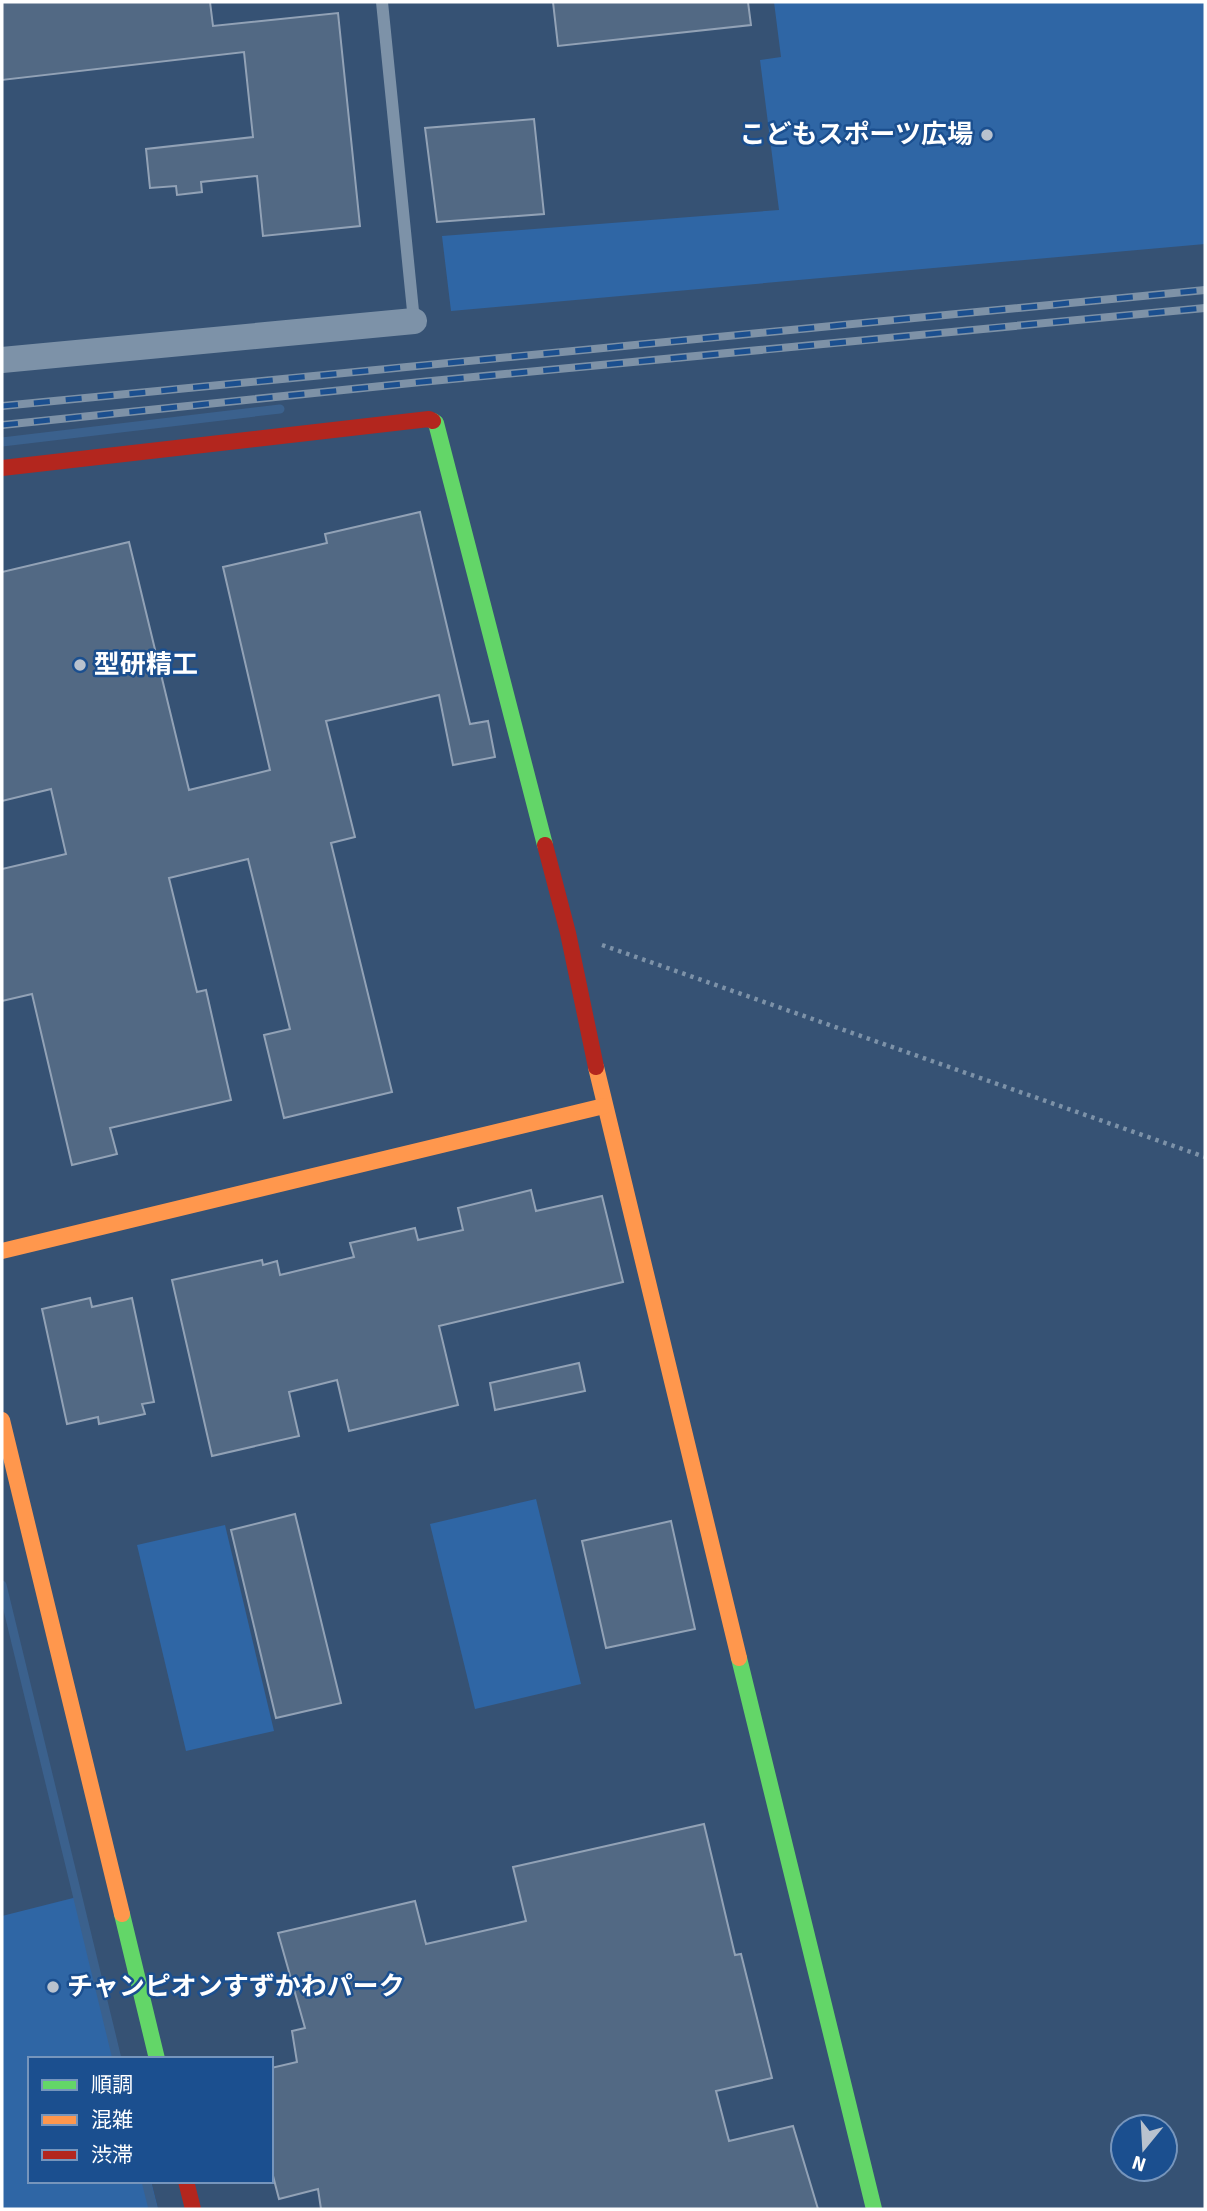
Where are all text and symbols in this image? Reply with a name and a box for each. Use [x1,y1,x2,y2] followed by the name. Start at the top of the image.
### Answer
[740,119,973,151] place label: こどもスポーツ広場
[979,127,995,143] marker: こどもスポーツ広場
[94,649,198,681] place label: 型研精工
[72,657,88,673] marker: 型研精工
[67,1971,405,2003] place label: チャンピオンすずかわパーク
[45,1979,61,1995] marker: チャンピオンすずかわパーク
[28,2057,273,2183] legend
[91,2072,133,2098] text: 順調
[91,2107,133,2133] text: 混雑
[1109,2113,1179,2183] north arrow
[91,2142,133,2168] text: 渋滞
[1129,2150,1149,2177] text: N

